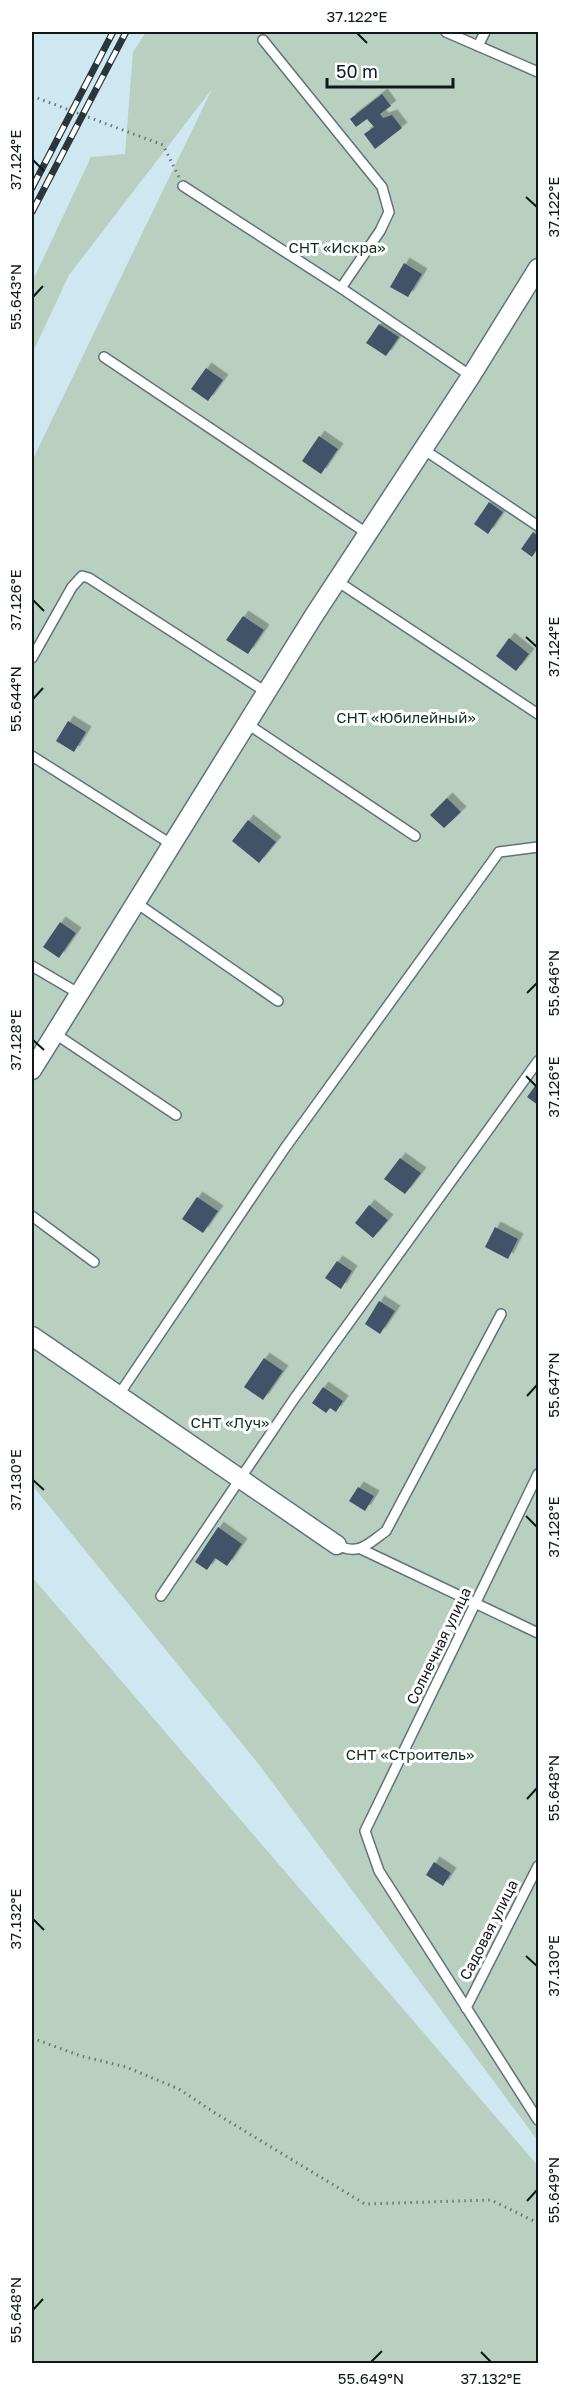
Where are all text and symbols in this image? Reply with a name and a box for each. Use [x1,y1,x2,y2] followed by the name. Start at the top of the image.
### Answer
[327,7,387,25] text: 37.122°E
[327,51,453,89] scale bar
[336,60,378,82] text: 50 m
[6,130,24,190] text: 37.124°E
[544,177,562,237] text: 37.122°E
[288,238,386,256] park label: СНТ «Искра»
[6,264,24,330] text: 55.643°N
[6,569,24,631] text: 37.126°E
[544,617,562,677] text: 37.124°E
[6,666,24,732] text: 55.644°N
[336,708,476,726] park label: СНТ «Юбилейный»
[544,950,562,1016] text: 55.646°N
[6,1009,24,1071] text: 37.128°E
[544,1056,562,1118] text: 37.126°E
[544,1352,562,1418] text: 55.647°N
[191,1413,269,1431] park label: СНТ «Луч»
[6,1449,24,1511] text: 37.130°E
[544,1496,562,1558] text: 37.128°E
[402,1584,474,1707] street label: Солнечная улица
[346,1745,474,1763] park label: СНТ «Строитель»
[544,1755,562,1821] text: 55.648°N
[455,1876,521,1983] street label: Садовая улица
[6,1889,24,1949] text: 37.132°E
[544,1935,562,1997] text: 37.130°E
[544,2157,562,2223] text: 55.649°N
[6,2277,24,2343] text: 55.648°N
[338,2369,404,2387] text: 55.649°N
[461,2369,521,2387] text: 37.132°E

